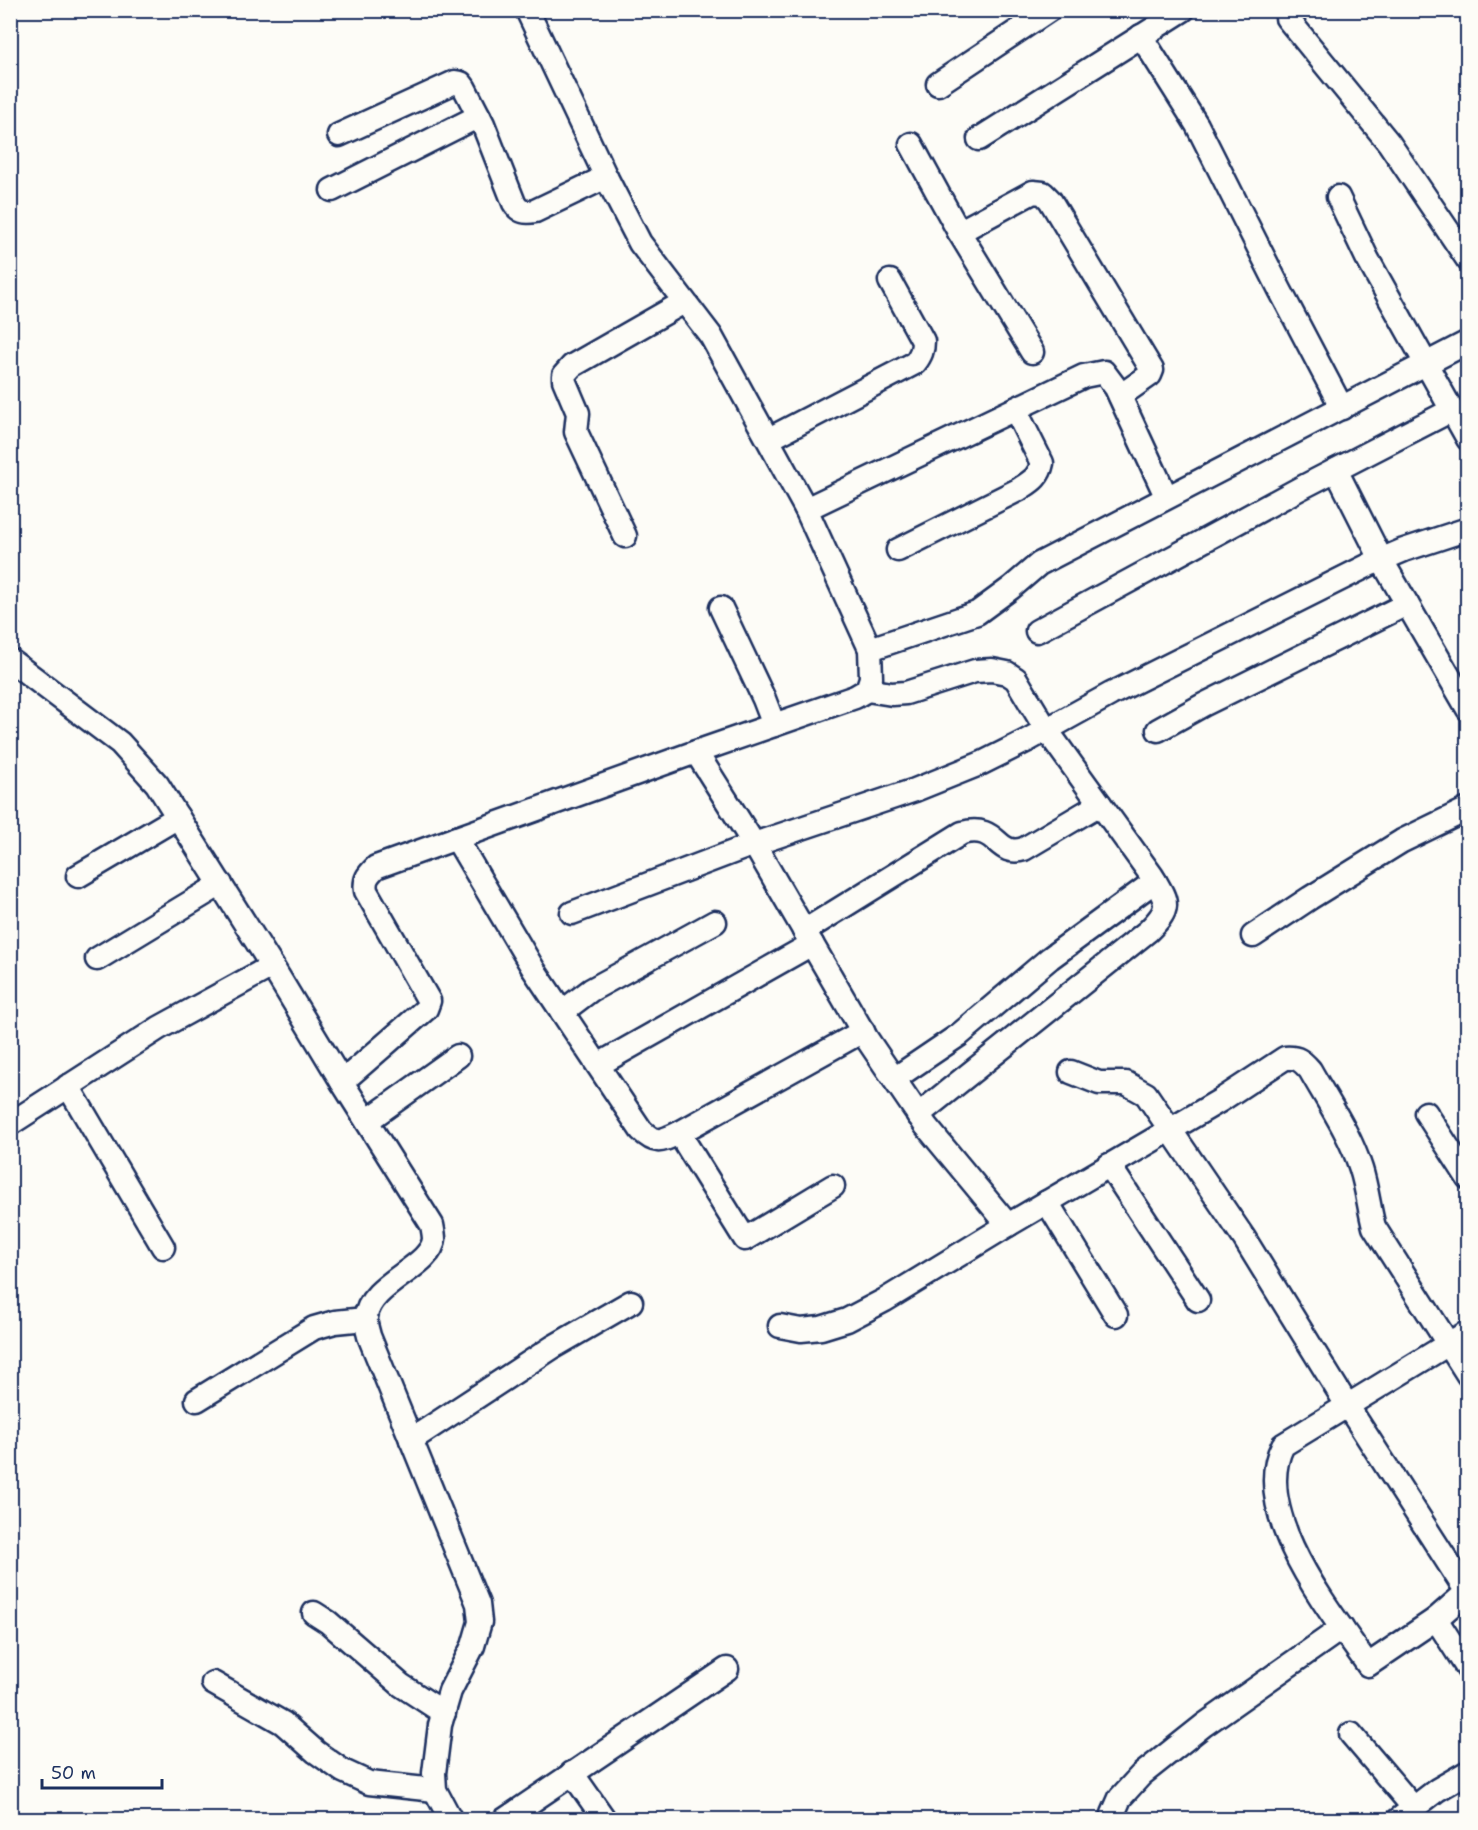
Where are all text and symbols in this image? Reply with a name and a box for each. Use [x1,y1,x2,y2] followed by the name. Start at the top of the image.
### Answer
[42,1752,162,1790] scale bar
[51,1761,96,1785] text: 50 m

